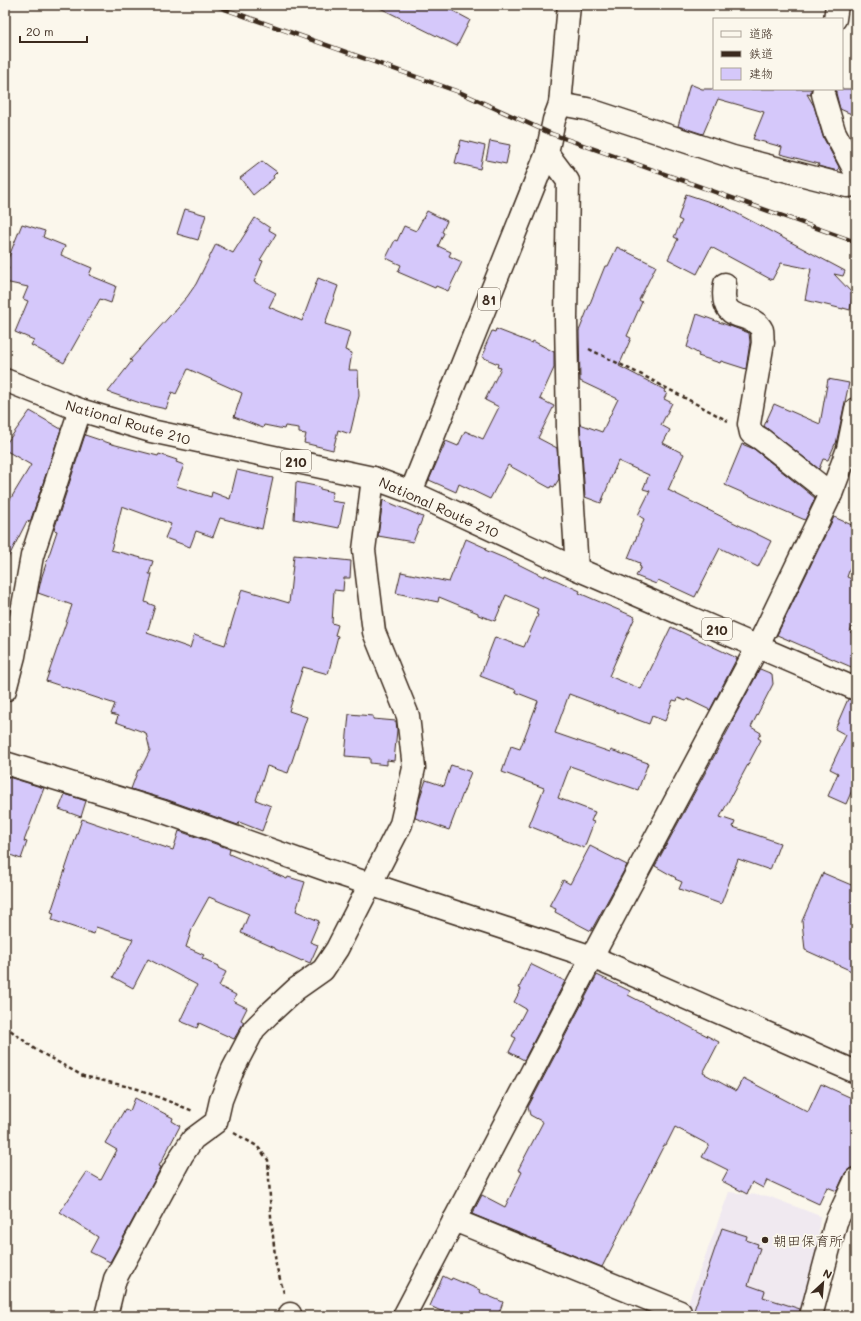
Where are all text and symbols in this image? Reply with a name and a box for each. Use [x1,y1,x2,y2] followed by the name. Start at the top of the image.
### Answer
[20,18,87,44] scale bar
[713,18,843,90] legend
[26,23,54,39] text: 20 m
[749,25,773,41] text: 道路
[749,45,773,61] text: 鉄道
[749,65,773,81] text: 建物
[478,288,500,310] road number: 81
[63,395,193,449] street label: National Route 210
[281,450,311,472] road number: 210
[376,472,502,542] street label: National Route 210
[702,618,732,640] road number: 210
[773,1231,843,1250] place label: 朝田保育所
[760,1235,770,1245] marker: 朝田保育所
[803,1263,843,1303] north arrow
[821,1265,835,1282] text: N

